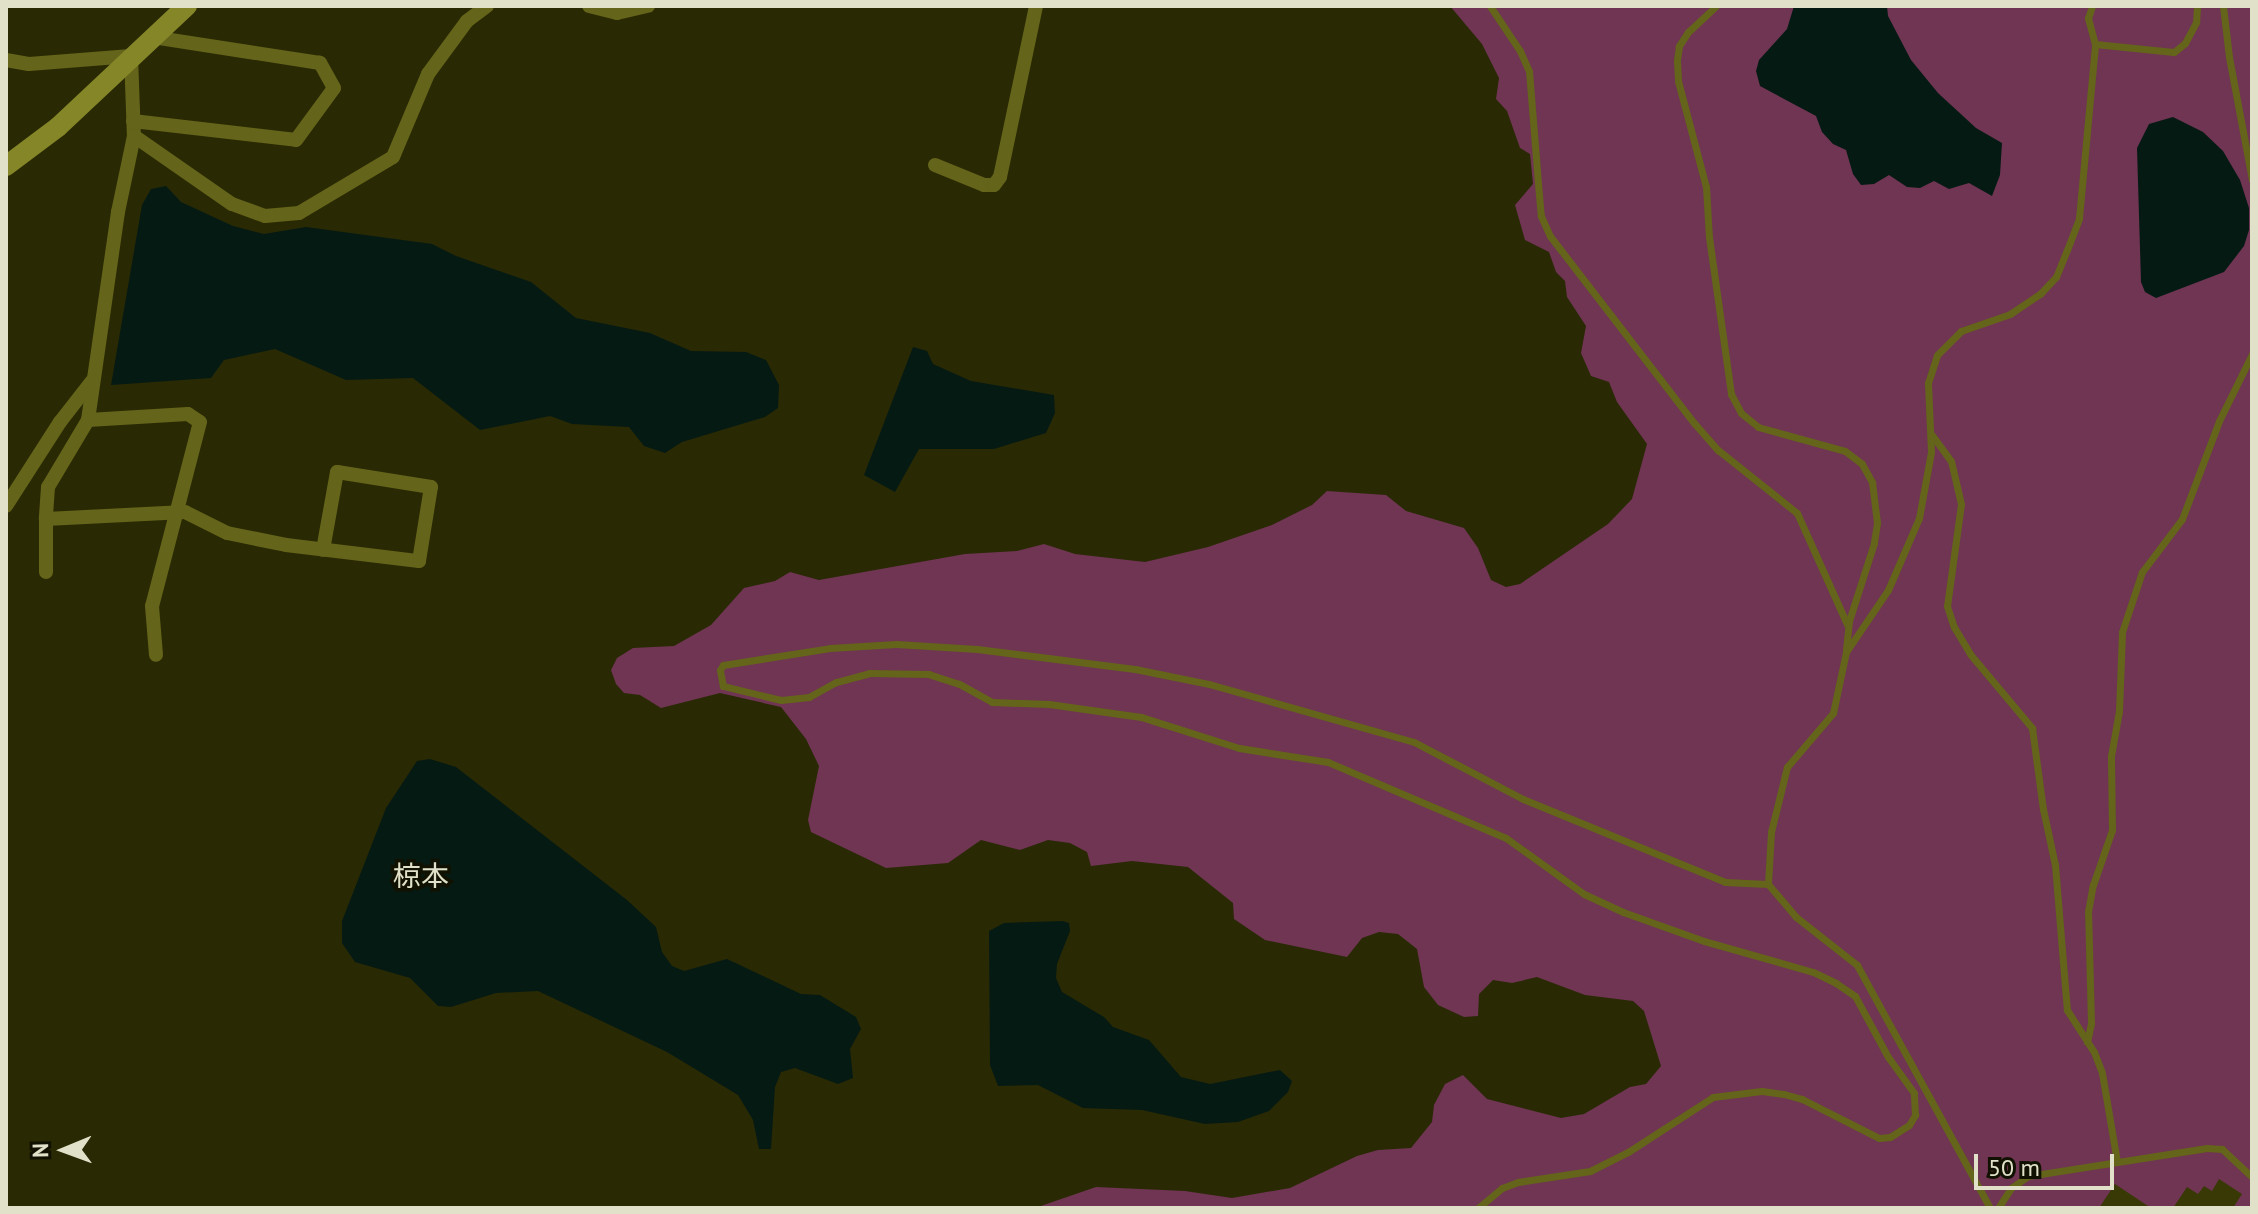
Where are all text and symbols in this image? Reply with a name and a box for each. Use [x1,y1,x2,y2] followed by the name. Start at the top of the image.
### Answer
[393,859,449,893] district label: 椋本
[24,1110,104,1190] north arrow
[1978,1138,2118,1188] scale bar
[26,1143,54,1158] text: N
[1988,1152,2040,1183] text: 50 m

